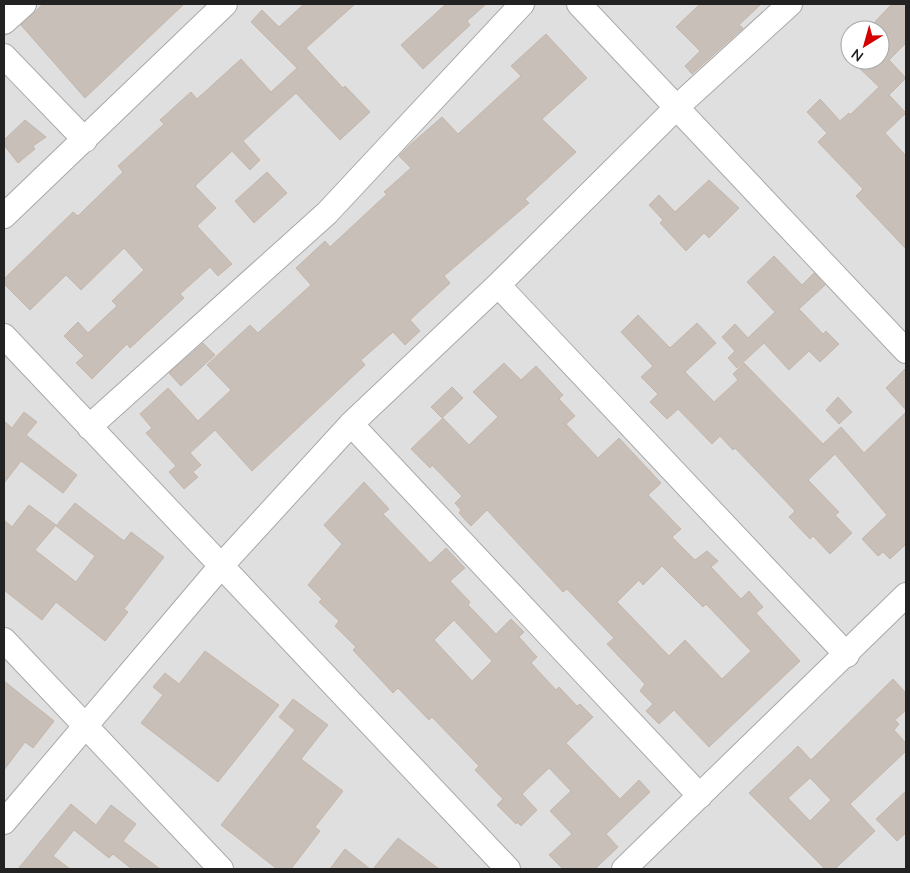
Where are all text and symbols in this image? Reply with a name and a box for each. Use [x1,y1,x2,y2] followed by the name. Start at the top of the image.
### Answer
[840,20,890,70] north arrow
[848,45,867,66] text: N

